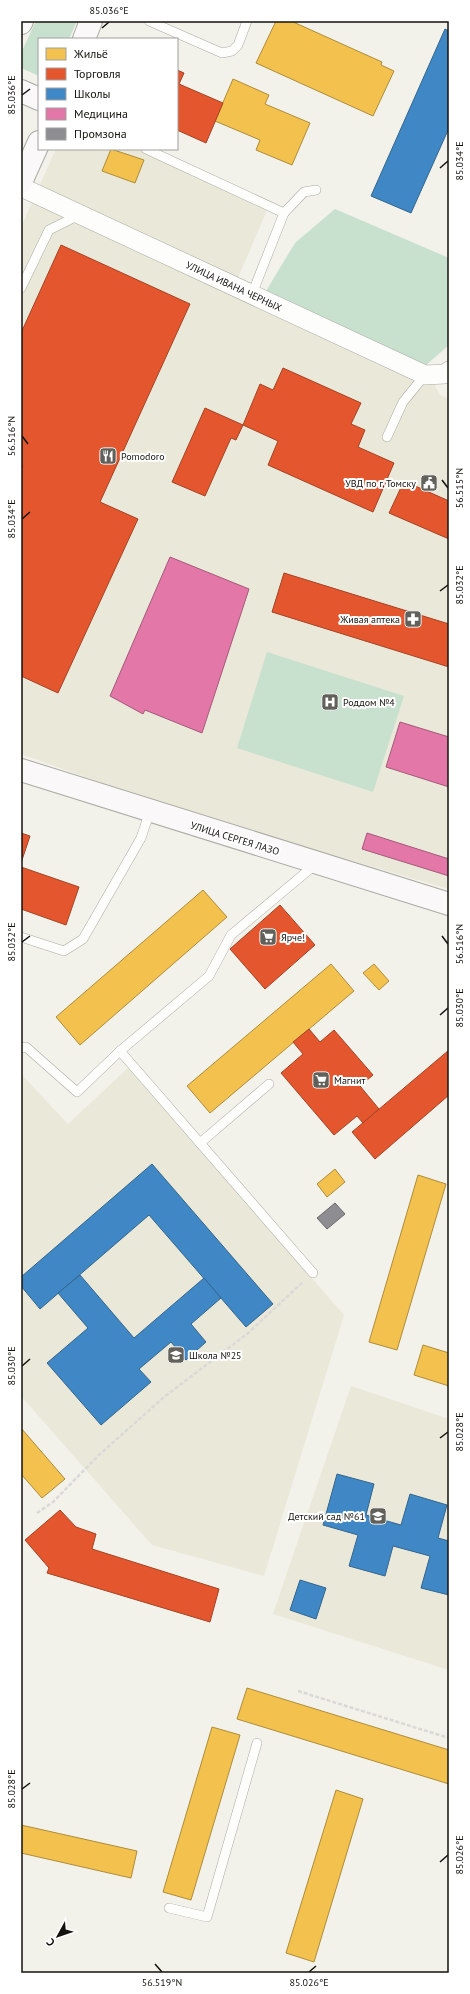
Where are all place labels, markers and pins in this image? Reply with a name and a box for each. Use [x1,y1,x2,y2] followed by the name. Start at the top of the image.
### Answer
[98,446,118,466] restaurant icon: Pomodoro
[121,450,165,463] place label: Pomodoro
[419,473,439,493] public building icon: УВД по г. Томску
[345,477,416,490] place label: УВД по г. Томску
[403,609,423,629] pharmacy icon: Живая аптека
[339,613,400,626] place label: Живая аптека
[320,692,340,712] hospital icon: Роддом №4
[343,696,395,709] place label: Роддом №4
[258,927,278,947] supermarket icon: Ярче!
[281,931,305,944] place label: Ярче!
[311,1070,331,1090] supermarket icon: Магнит
[334,1074,365,1087] place label: Магнит
[166,1345,186,1365] school or university icon: Школа №25
[189,1349,242,1362] place label: Школа №25
[368,1506,388,1526] school or university icon: Детский сад №61
[288,1510,365,1523] place label: Детский сад №61

